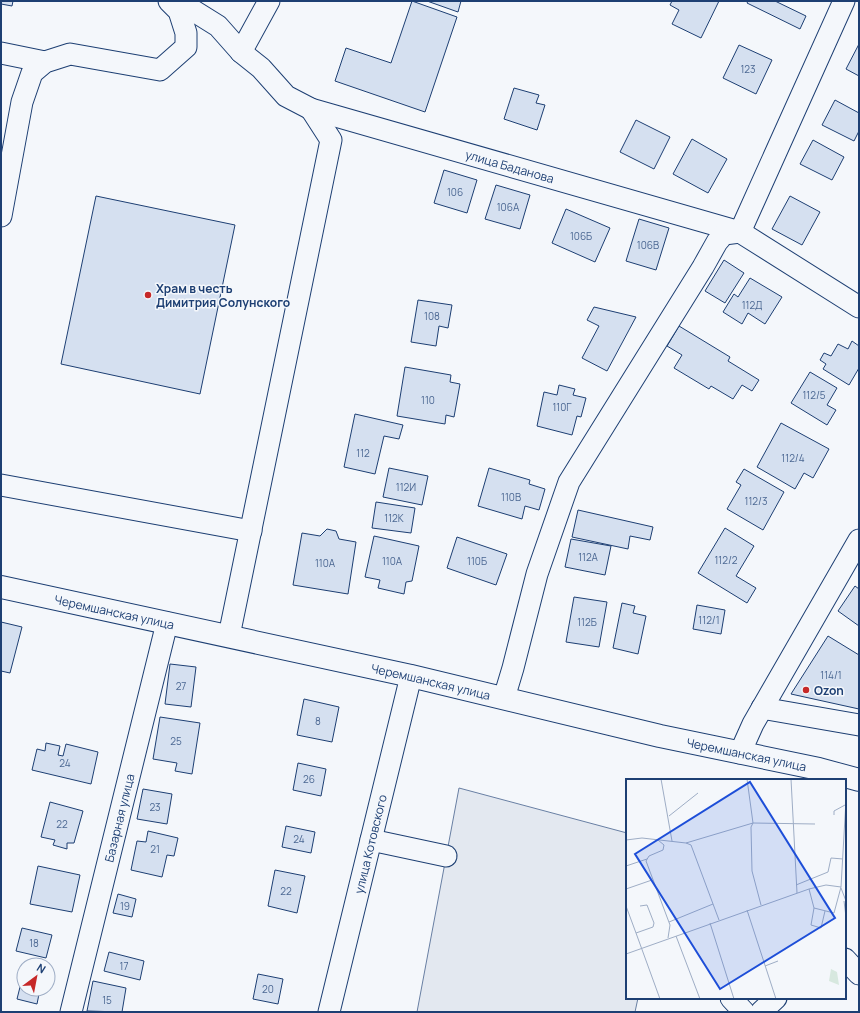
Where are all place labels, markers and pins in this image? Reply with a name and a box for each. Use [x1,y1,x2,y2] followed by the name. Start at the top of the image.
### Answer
[156,280,290,311] place label: Храм в честь Димитрия Солунского
[143,290,153,300] marker: Храм в честь Димитрия Солунского
[814,682,844,699] place label: Ozon
[801,685,811,695] marker: Ozon

